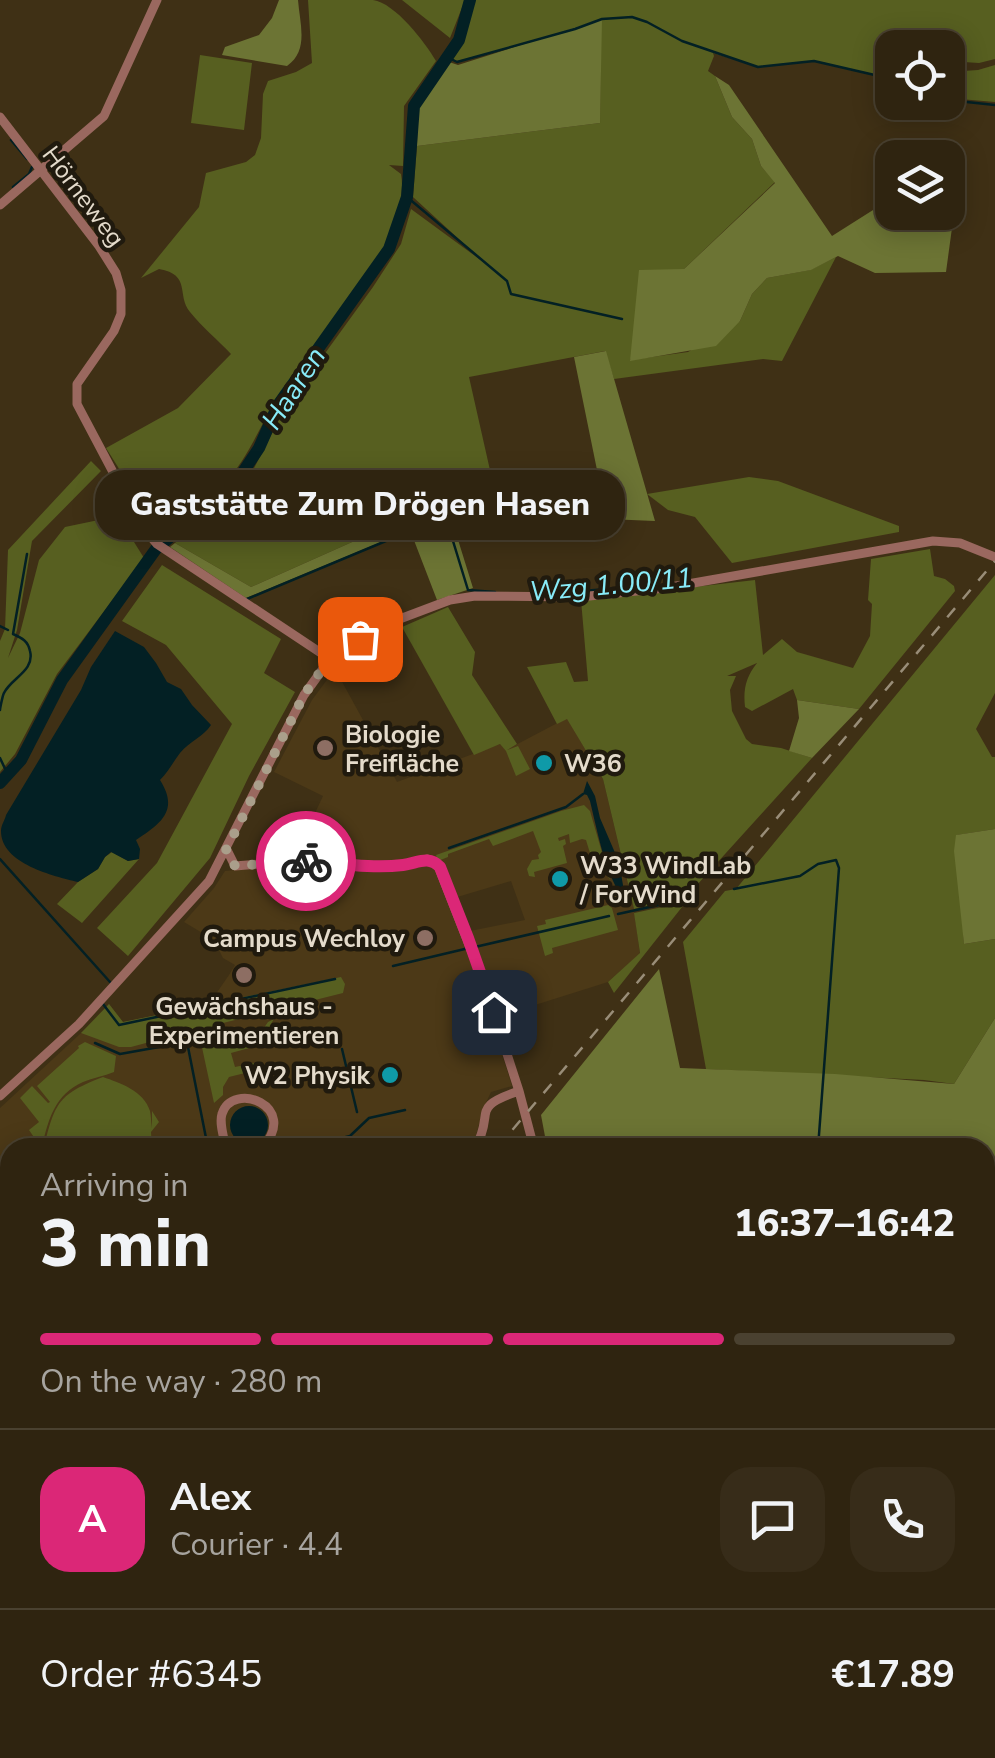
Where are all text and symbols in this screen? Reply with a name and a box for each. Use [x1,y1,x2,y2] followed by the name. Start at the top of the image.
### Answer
[875,30,965,230] map controls
[875,30,965,120] button: locate
[34,139,132,254] street label: Hörneweg
[875,140,965,230] button: layers
[253,340,335,437] water label: Haaren
[95,469,625,539] callout: Gaststätte Zum Drögen Hasen
[130,483,590,526] text: Gaststätte Zum Drögen Hasen
[528,559,694,611] water label: Wzg 1.00/11
[318,597,403,682] pin
[333,612,388,667] icon: bag
[345,718,459,781] place label: Biologie Freifläche
[314,737,336,759] marker: Biologie Freifläche
[564,747,622,781] place label: W36
[533,752,555,774] marker: W36
[256,811,356,911] courier
[279,834,334,889] icon: bike
[579,849,751,912] place label: W33 WindLab / ForWind
[549,868,571,890] marker: W33 WindLab / ForWind
[203,922,406,956] place label: Campus Wechloy
[414,927,436,949] marker: Campus Wechloy
[233,964,255,986] marker: Gewächshaus - Experimentieren
[452,970,537,1055] pin
[467,985,522,1040] icon: home
[149,990,339,1053] place label: Gewächshaus - Experimentieren
[245,1059,371,1093] place label: W2 Physik
[379,1064,401,1086] marker: W2 Physik
[40,1164,188,1207] text: Arriving in
[734,1198,955,1249] text: 16:37–16:42
[40,1200,211,1289] text: 3 min
[40,1360,322,1403] text: On the way · 280 m
[720,1467,825,1572] button: chat
[850,1467,955,1572] button: phone
[170,1472,251,1523] text: Alex
[78,1494,107,1545] text: A
[170,1523,343,1566] text: Courier · 4.4
[40,1649,262,1700] text: Order #6345
[832,1649,955,1700] text: €17.89

